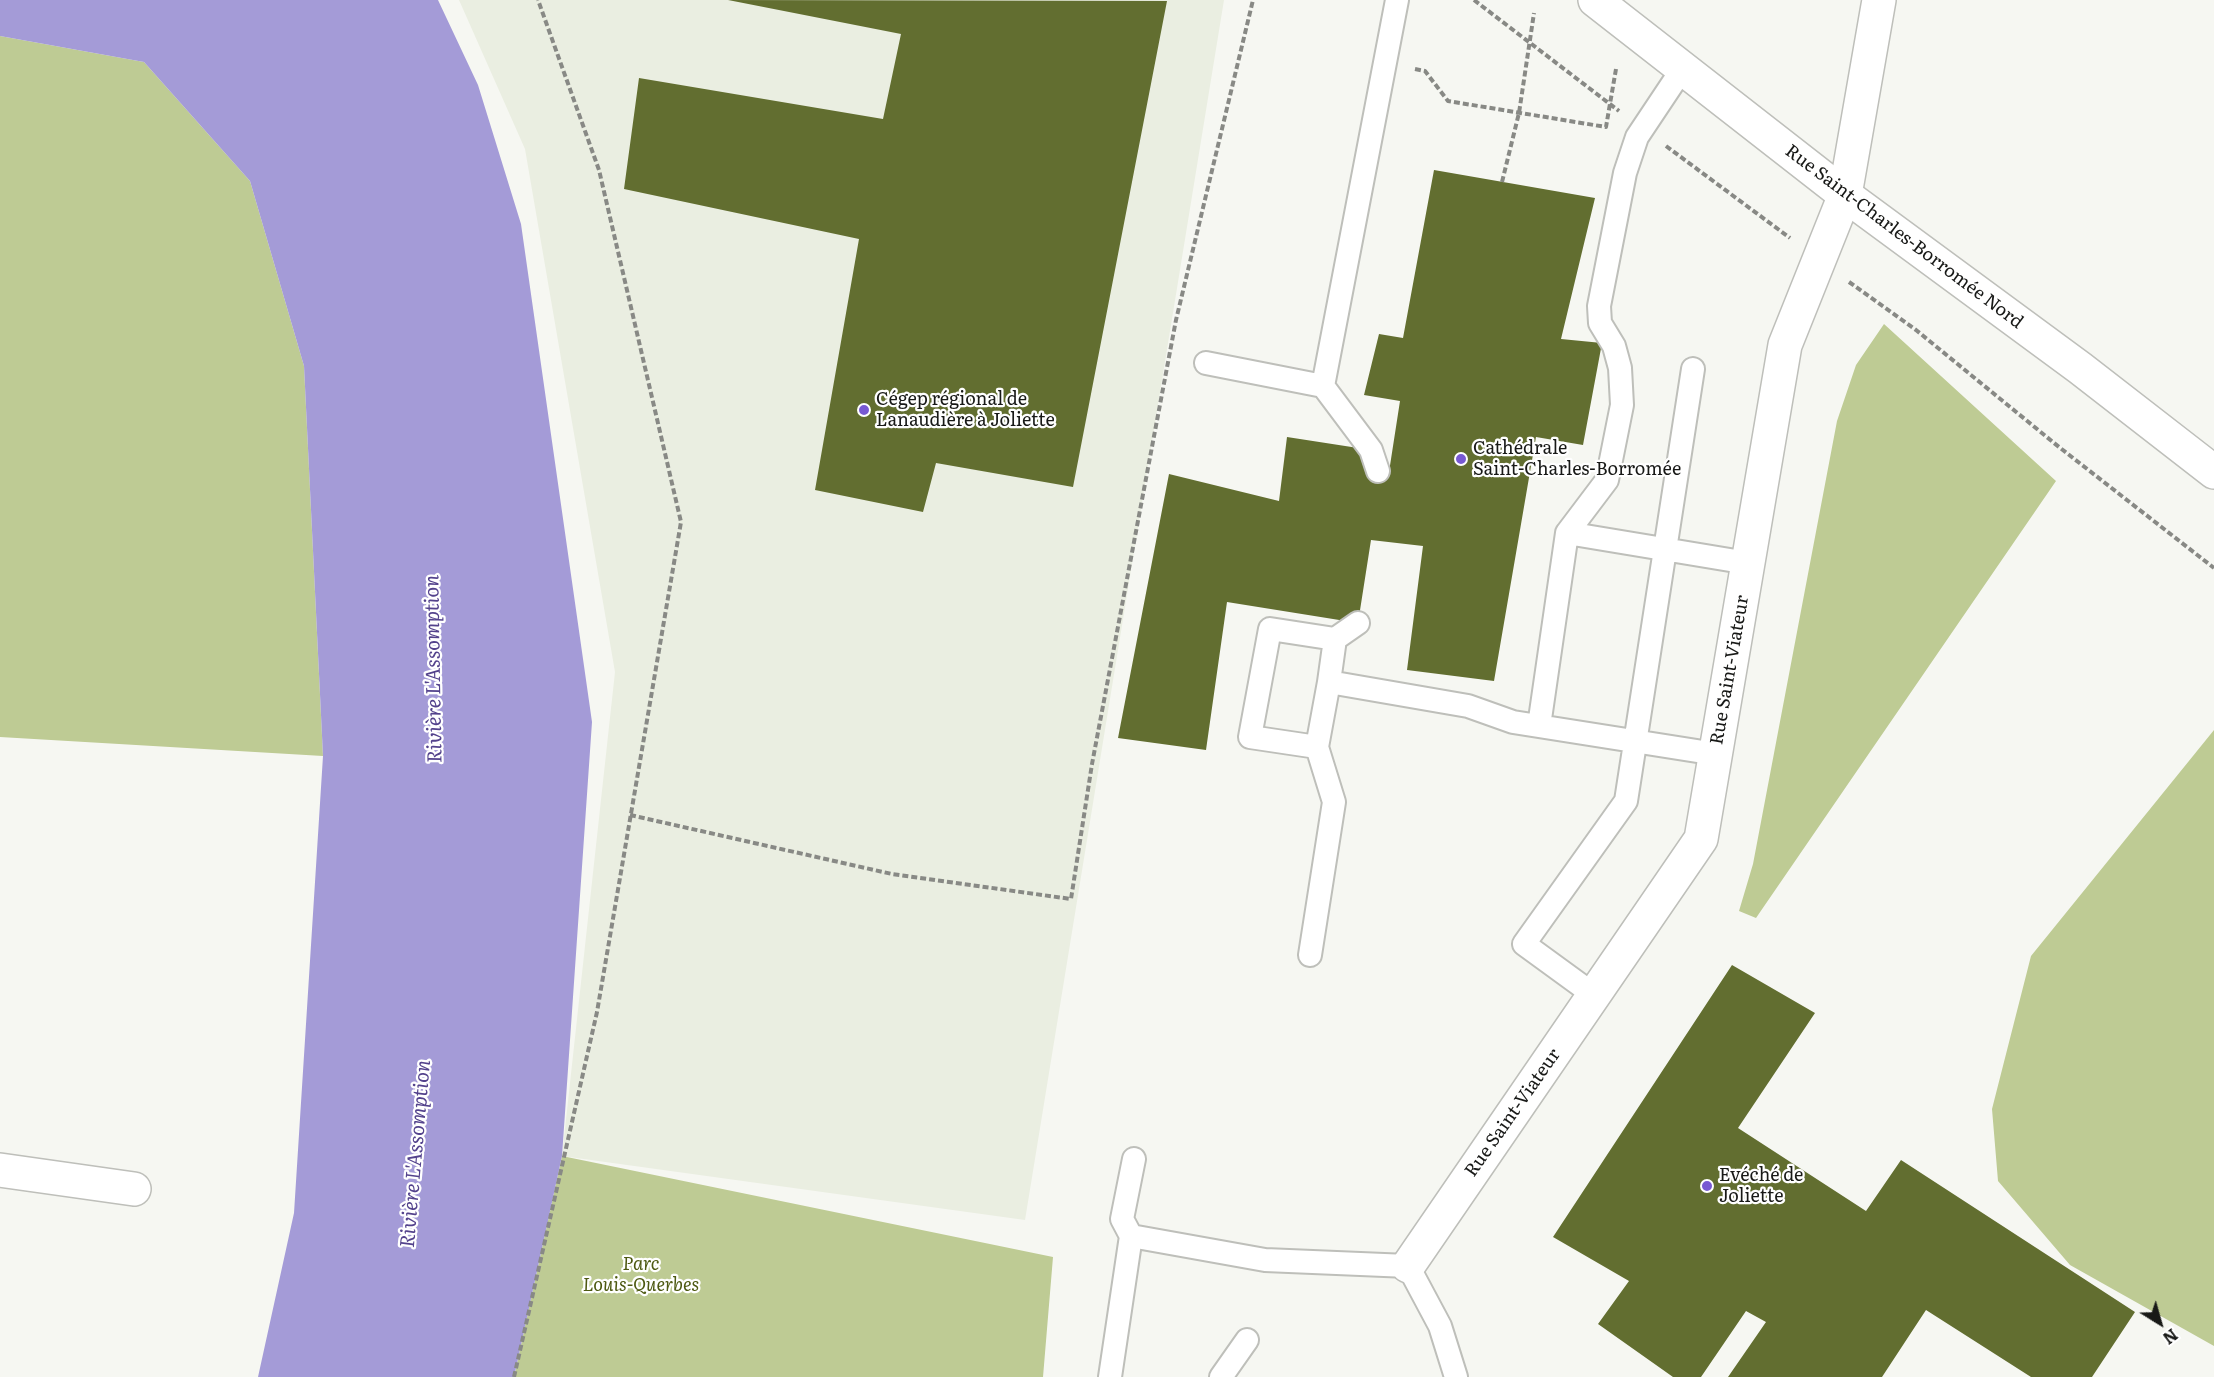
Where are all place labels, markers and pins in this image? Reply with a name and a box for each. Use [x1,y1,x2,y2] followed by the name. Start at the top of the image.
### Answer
[876,389,1055,432] place label: Cégep régional de Lanaudière à Joliette
[857,403,871,417] marker: Cégep régional de Lanaudière à Joliette
[1473,438,1681,480] place label: Cathédrale Saint-Charles-Borromée
[1454,452,1468,466] marker: Cathédrale Saint-Charles-Borromée
[1719,1165,1803,1208] place label: Evéché de Joliette
[1700,1179,1714,1193] marker: Evéché de Joliette

